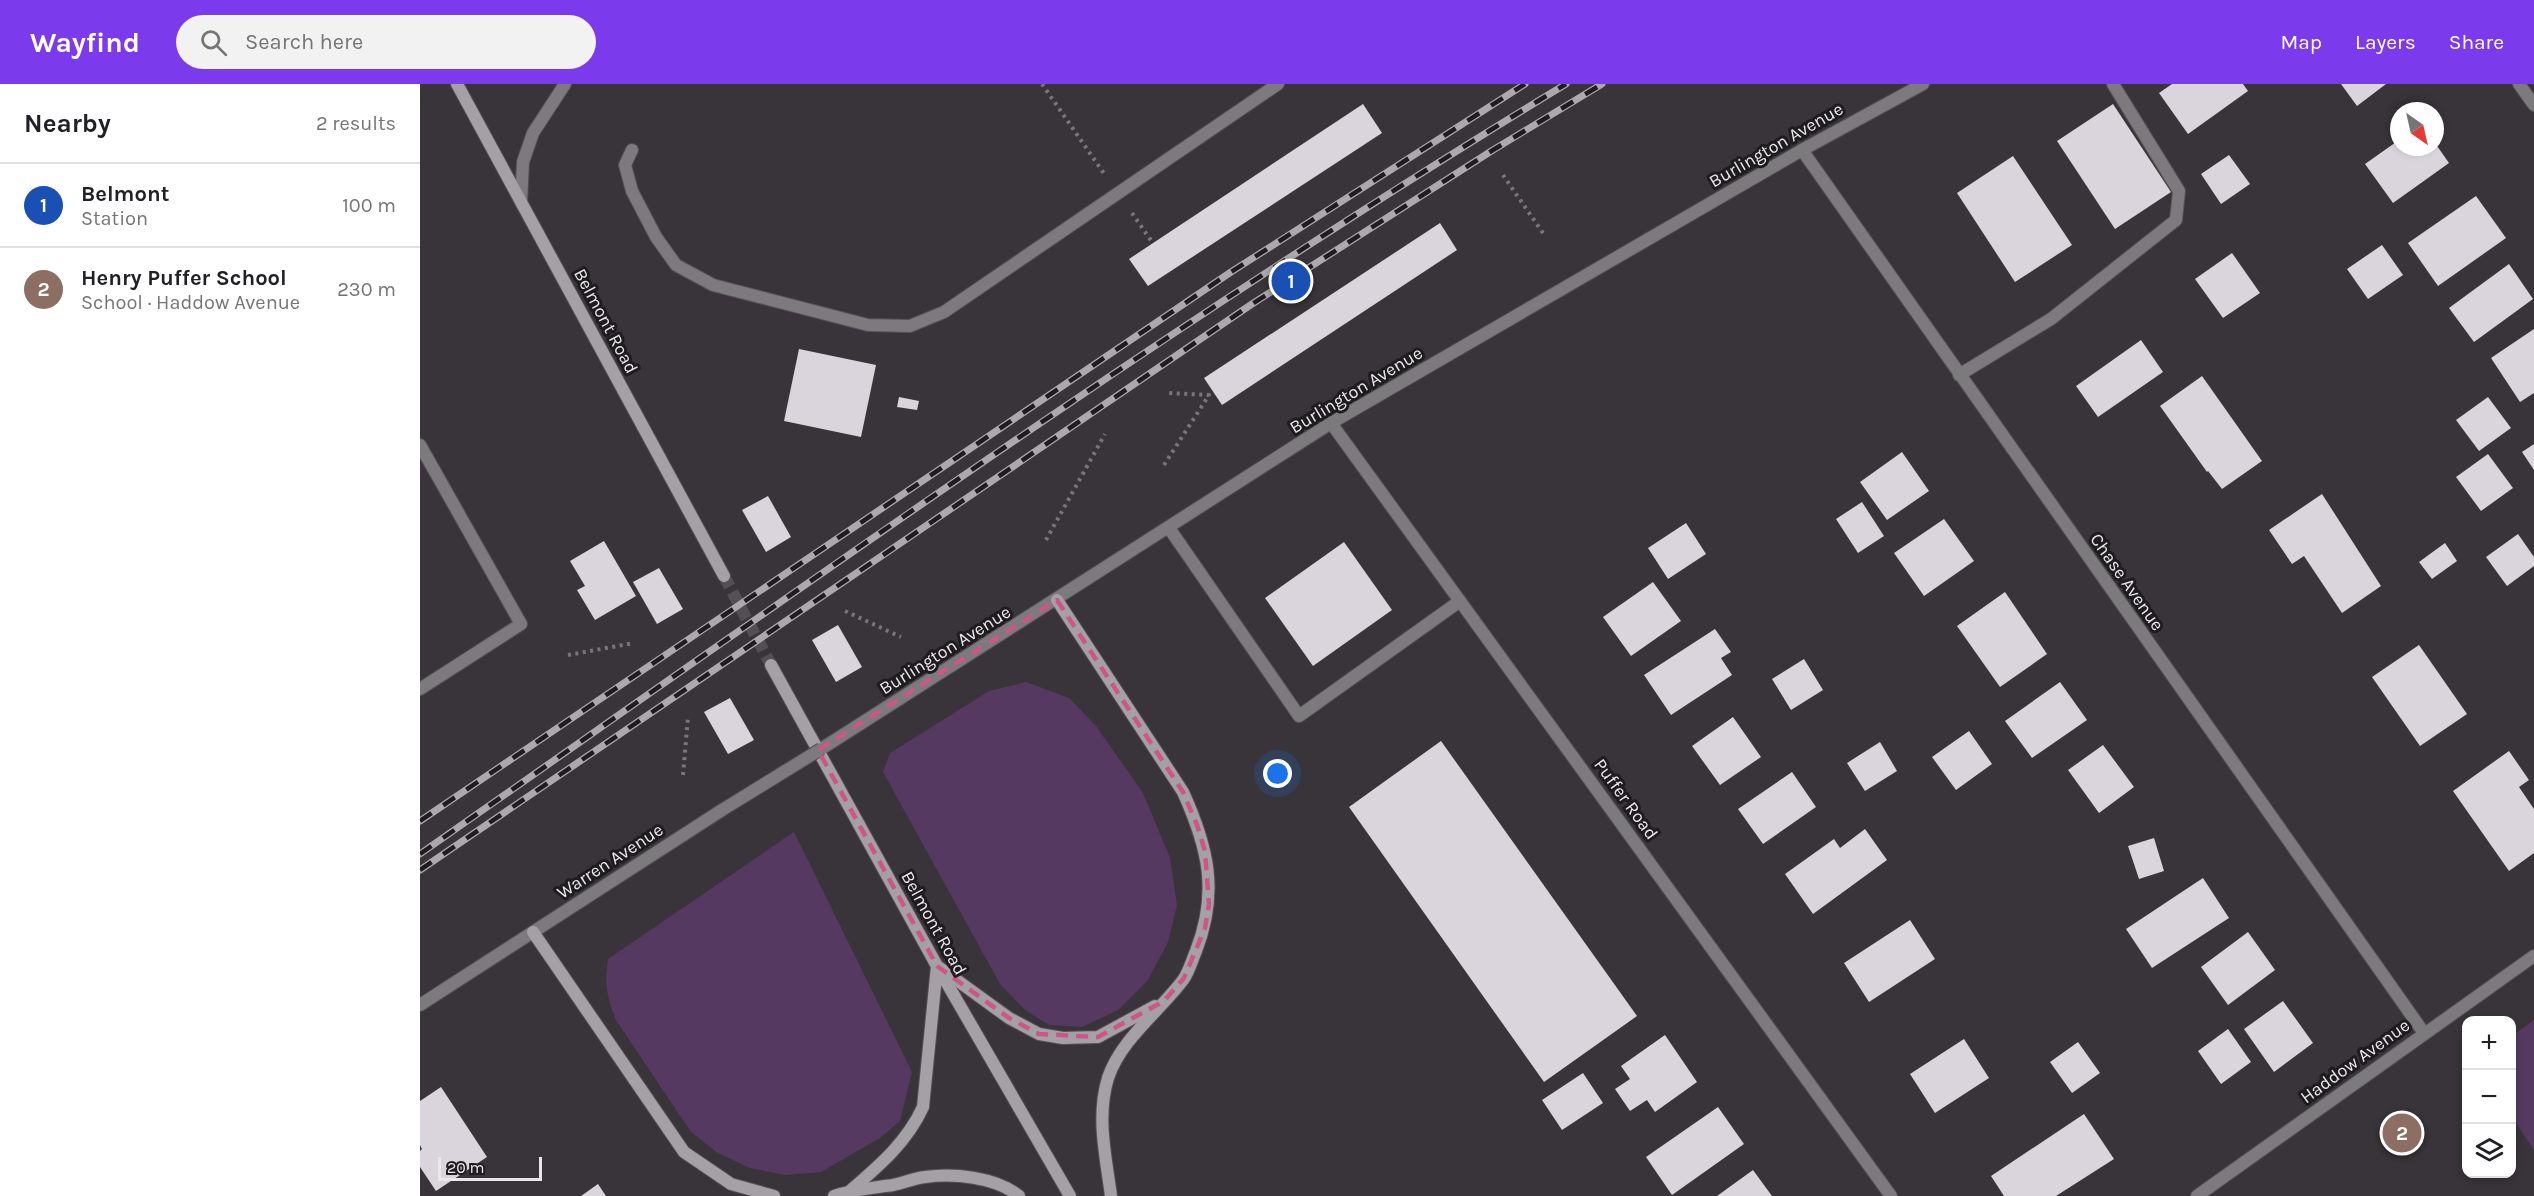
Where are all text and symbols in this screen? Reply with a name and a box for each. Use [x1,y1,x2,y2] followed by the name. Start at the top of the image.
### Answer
[176,15,596,69] search box
[30,26,140,59] text: Wayfind
[197,26,230,59] icon: search
[245,29,363,55] text: Search here
[2280,30,2322,54] text: Map
[2355,30,2416,54] text: Layers
[2449,30,2504,54] text: Share
[1705,98,1847,192] street label: Burlington Avenue
[2390,102,2444,156] north arrow
[24,108,111,139] text: Nearby
[316,112,396,135] text: 2 results
[81,181,169,207] text: Belmont
[40,194,47,217] text: 1
[342,194,396,217] text: 100 m
[81,207,148,230] text: Station
[1272,258,1310,304] pin: 1
[81,265,287,291] text: Henry Puffer School
[569,265,643,377] street label: Belmont Road
[37,278,50,301] text: 2
[337,278,396,301] text: 230 m
[81,291,300,314] text: School · Haddow Avenue
[1286,342,1426,438] street label: Burlington Avenue
[2085,529,2169,635] street label: Chase Avenue
[875,601,1015,699] street label: Burlington Avenue
[1589,754,1663,844] street label: Puffer Road
[1263,759,1292,788] your location
[553,819,667,903] street label: Warren Avenue
[896,867,972,979] street label: Belmont Road
[2296,1014,2414,1108] street label: Haddow Avenue
[2462,1016,2516,1178] map controls
[2462,1016,2516,1070] button: +
[2462,1070,2516,1124] button: −
[2382,1110,2422,1156] pin: 2
[2462,1124,2516,1178] button: layers
[438,1154,542,1182] scale bar
[447,1158,485,1177] text: 20 m

